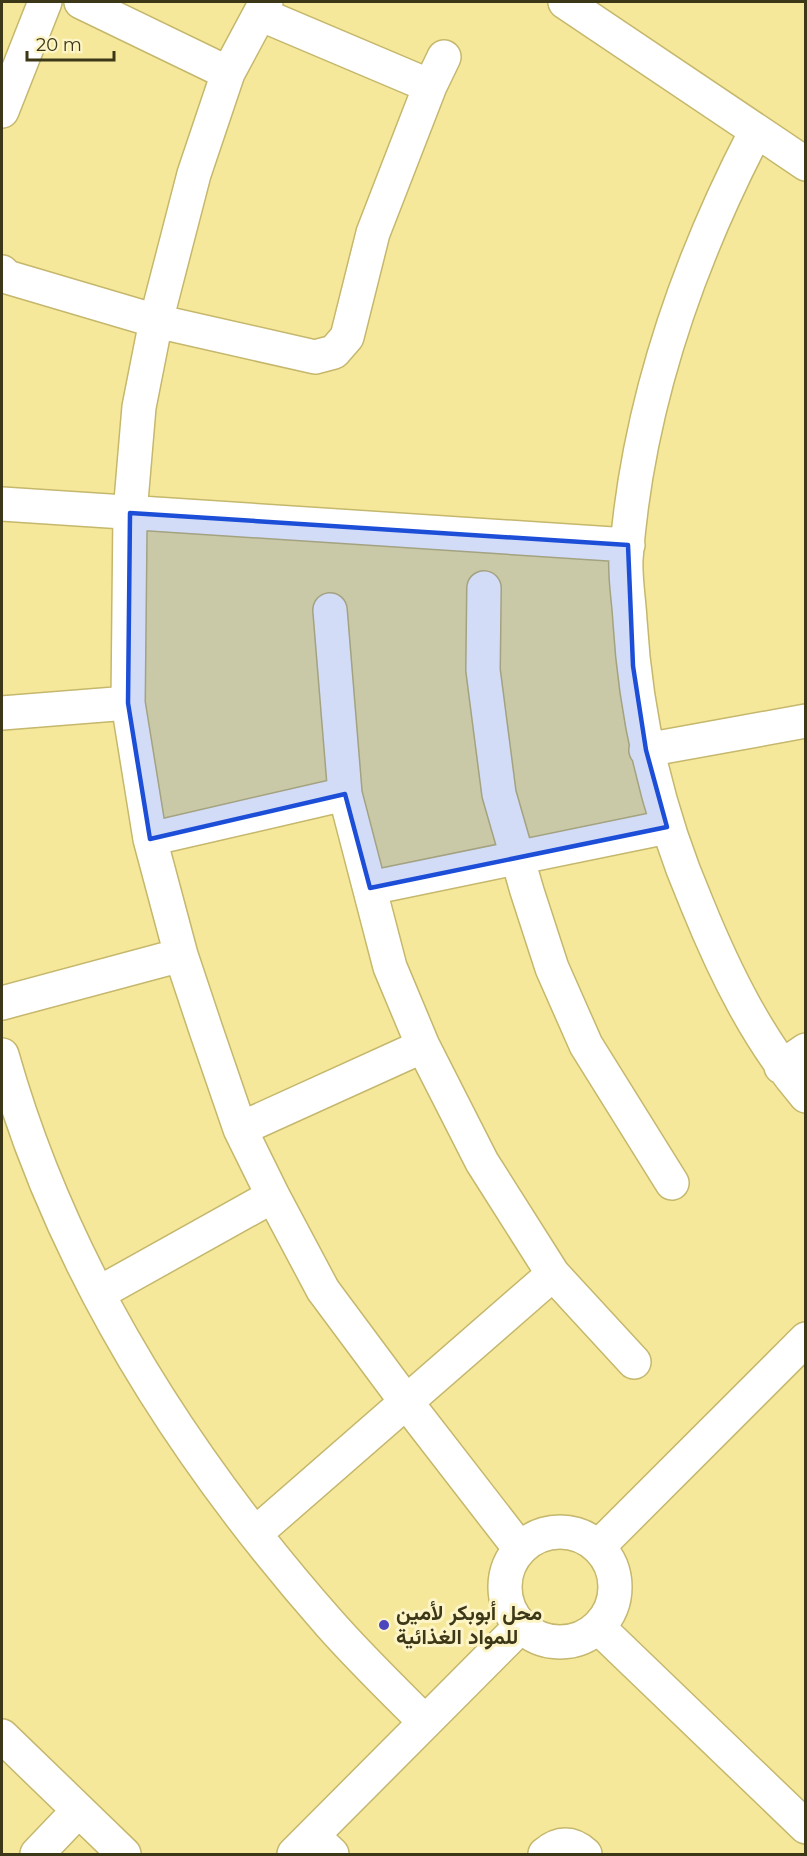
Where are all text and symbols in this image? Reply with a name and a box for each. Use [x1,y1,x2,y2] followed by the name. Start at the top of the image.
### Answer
[27,24,114,62] scale bar
[36,34,82,56] text: 20 m
[396,1600,542,1650] place label: محل أبوبكر لأمين للمواد الغذائية
[377,1618,391,1632] marker: محل أبوبكر لأمين للمواد الغذائية

